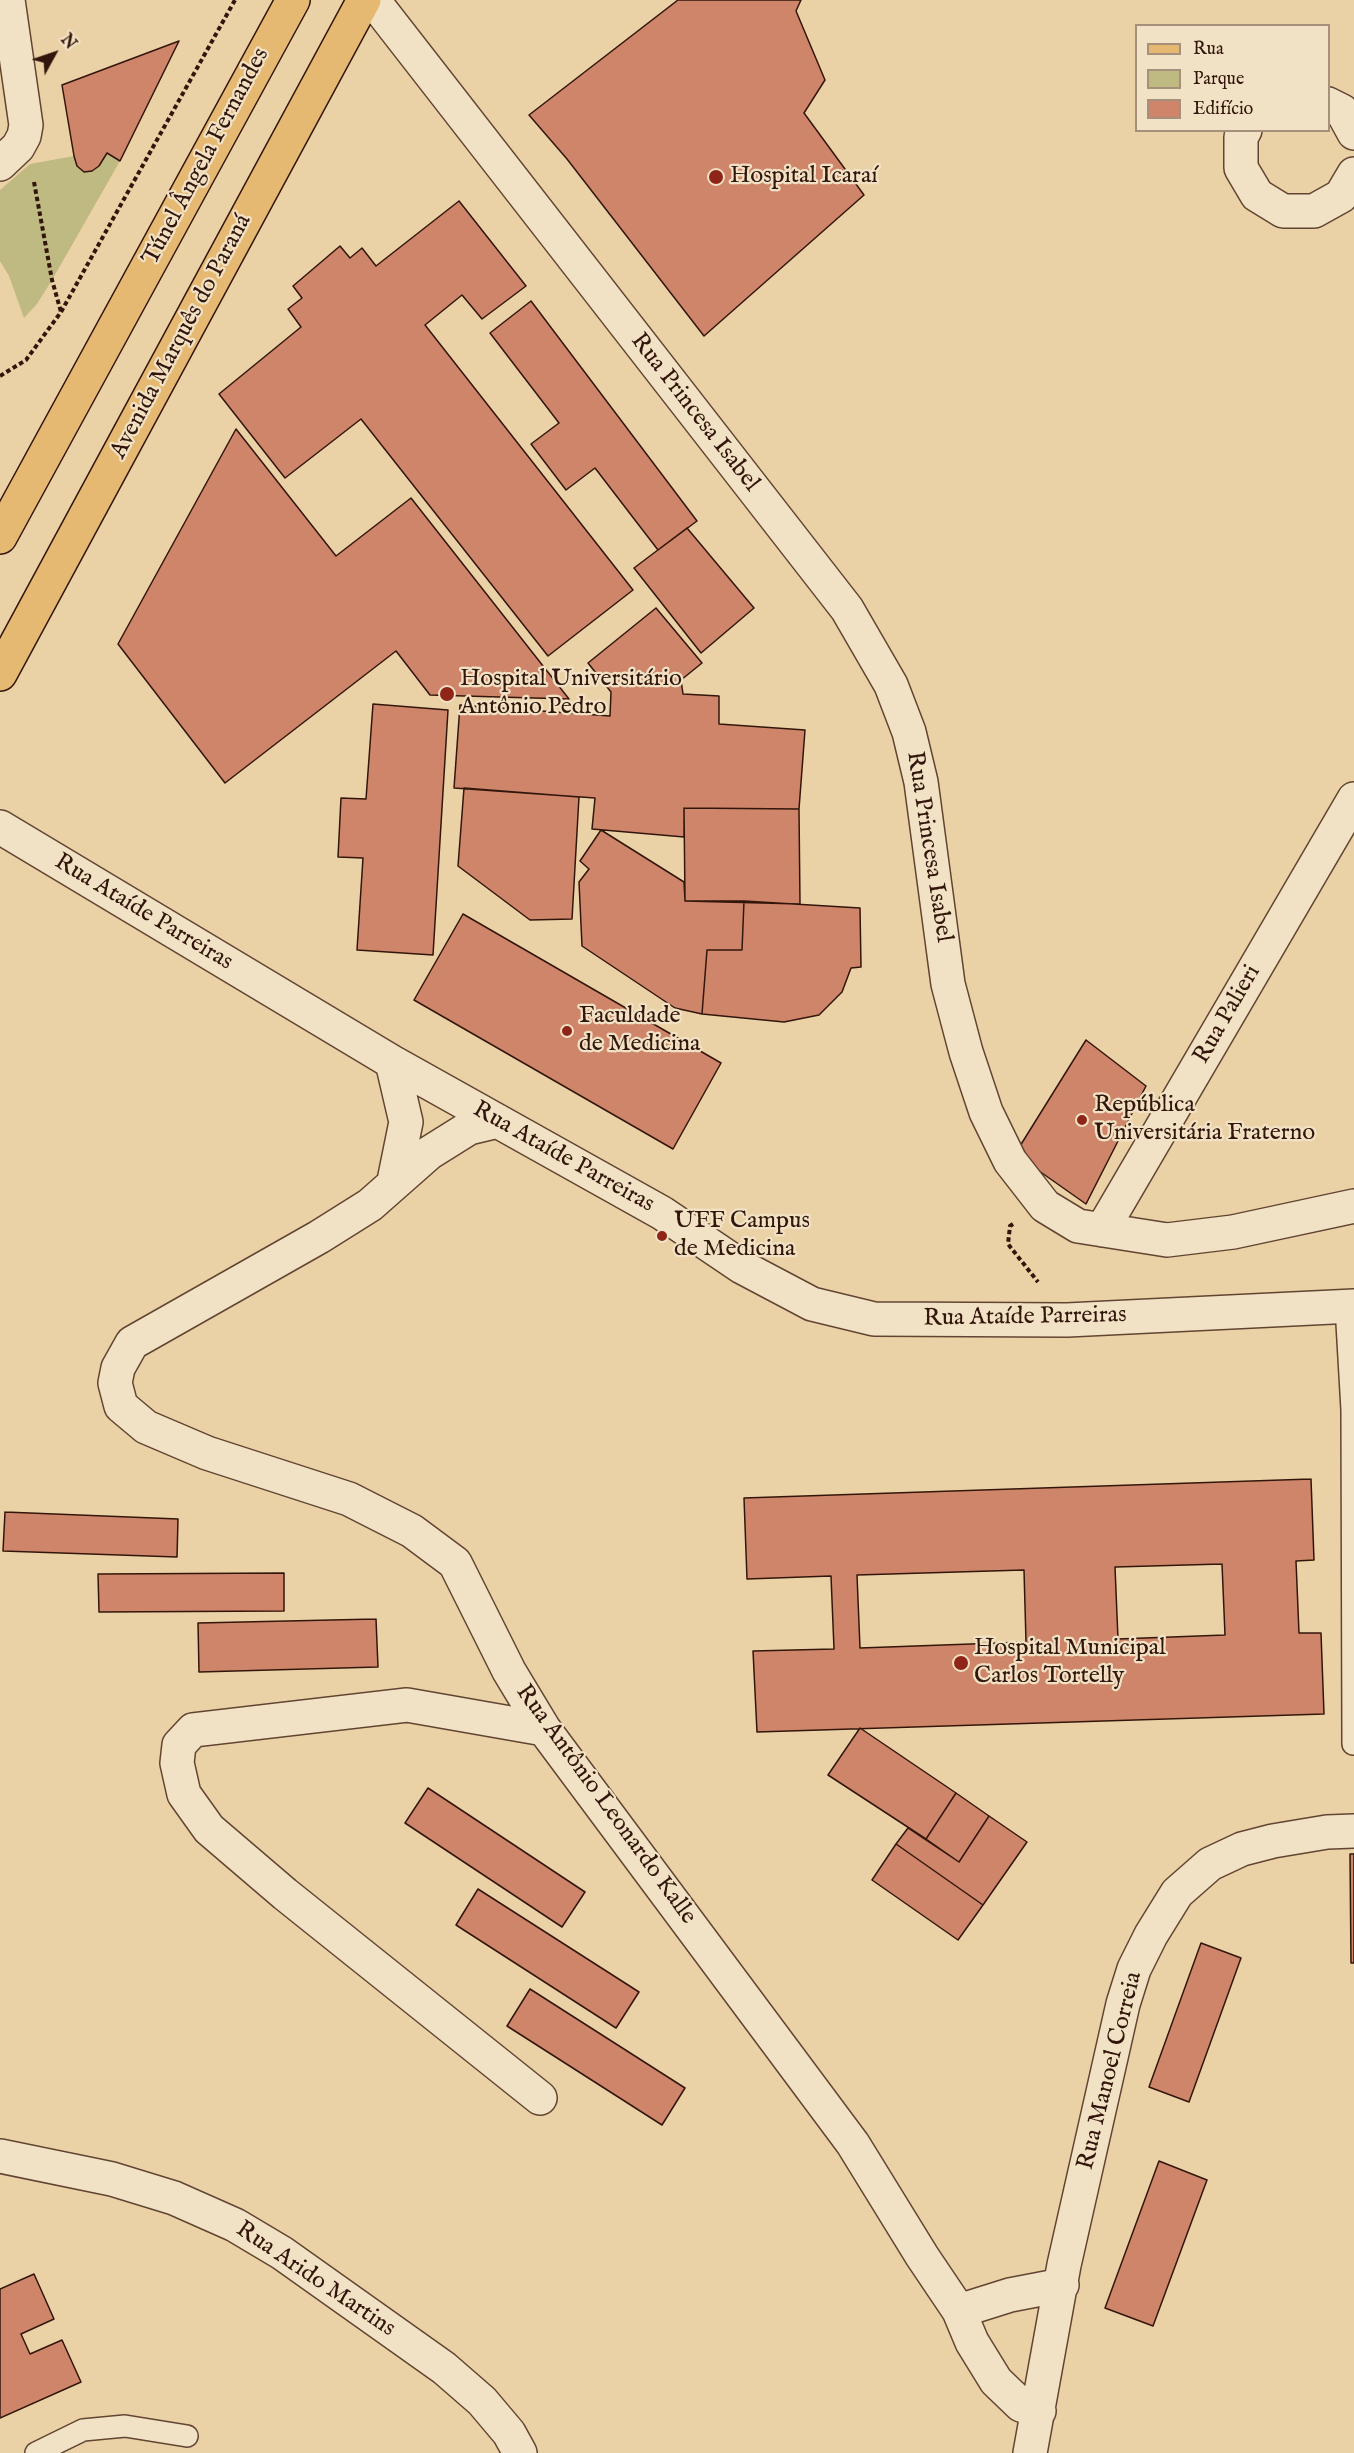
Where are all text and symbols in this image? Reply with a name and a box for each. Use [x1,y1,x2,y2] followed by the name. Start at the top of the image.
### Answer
[24,24,84,84] north arrow
[1135,24,1330,132] legend
[56,31,80,54] text: N
[1193,38,1224,61] text: Rua
[138,43,276,271] street label: Túnel Ângela Fernandes
[1193,68,1244,91] text: Parque
[1193,98,1253,121] text: Edifício
[730,163,878,191] place label: Hospital Icaraí
[707,168,725,186] marker: Hospital Icaraí
[105,210,259,464] street label: Avenida Marquês do Paraná
[623,328,765,498] street label: Rua Princesa Isabel
[460,666,682,722] place label: Hospital Universitário Antônio Pedro
[438,685,456,703] marker: Hospital Universitário Antônio Pedro
[899,749,957,945] street label: Rua Princesa Isabel
[49,848,237,978] street label: Rua Ataíde Parreiras
[1188,960,1268,1070] street label: Rua Palieri
[579,1003,700,1059] place label: Faculdade de Medicina
[560,1024,574,1038] marker: Faculdade de Medicina
[1094,1092,1315,1148] place label: República Universitária Fraterno
[467,1096,659,1220] street label: Rua Ataíde Parreiras
[1075,1113,1089,1127] marker: República Universitária Fraterno
[674,1208,810,1264] place label: UFF Campus de Medicina
[655,1229,669,1243] marker: UFF Campus de Medicina
[923,1302,1127,1334] street label: Rua Ataíde Parreiras
[974,1635,1166,1691] place label: Hospital Municipal Carlos Tortelly
[952,1654,970,1672] marker: Hospital Municipal Carlos Tortelly
[508,1680,702,1930] street label: Rua Antônio Leonardo Kalle
[1072,1969,1150,2173] street label: Rua Manoel Correia
[230,2216,400,2344] street label: Rua Arido Martins

